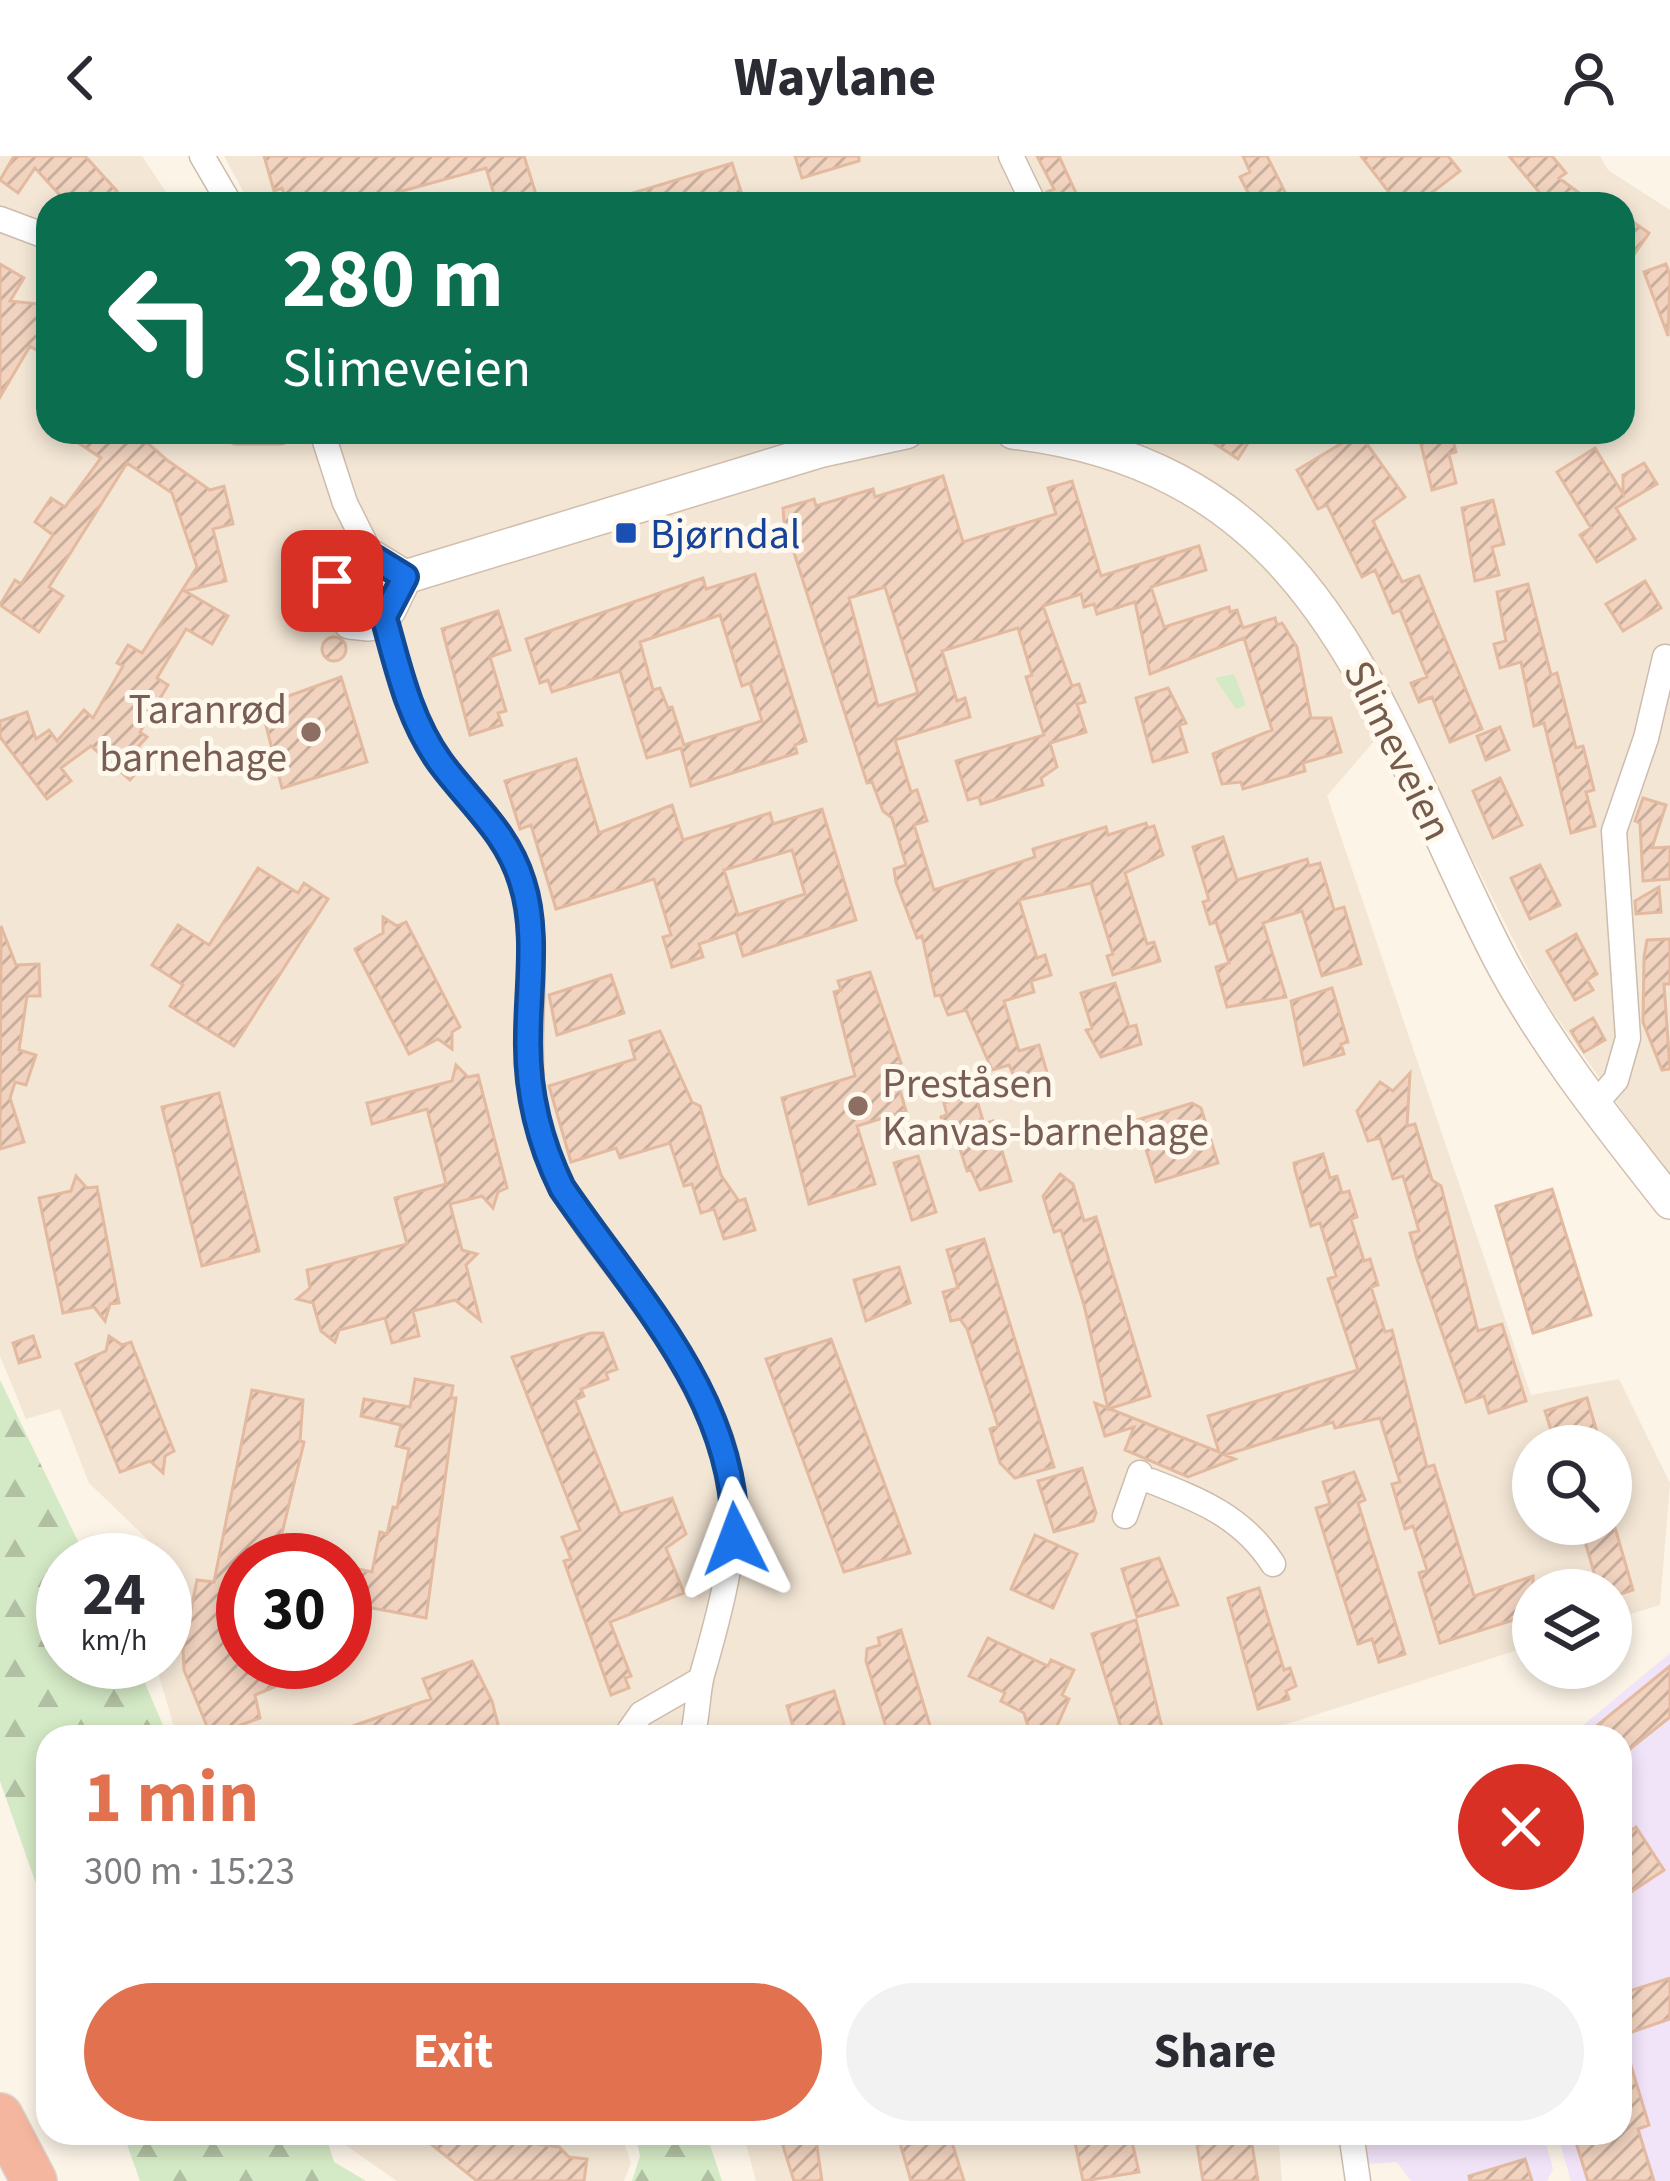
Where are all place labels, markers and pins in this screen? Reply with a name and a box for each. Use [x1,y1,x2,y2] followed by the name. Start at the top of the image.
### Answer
[650,505,801,565] place label: Bjørndal
[613,520,639,546] marker: Bjørndal
[281,530,383,632] pin
[99,680,287,788] place label: Taranrød barnehage
[298,719,324,745] marker: Taranrød barnehage
[882,1054,1209,1162] place label: Preståsen Kanvas-barnehage
[845,1093,871,1119] marker: Preståsen Kanvas-barnehage

